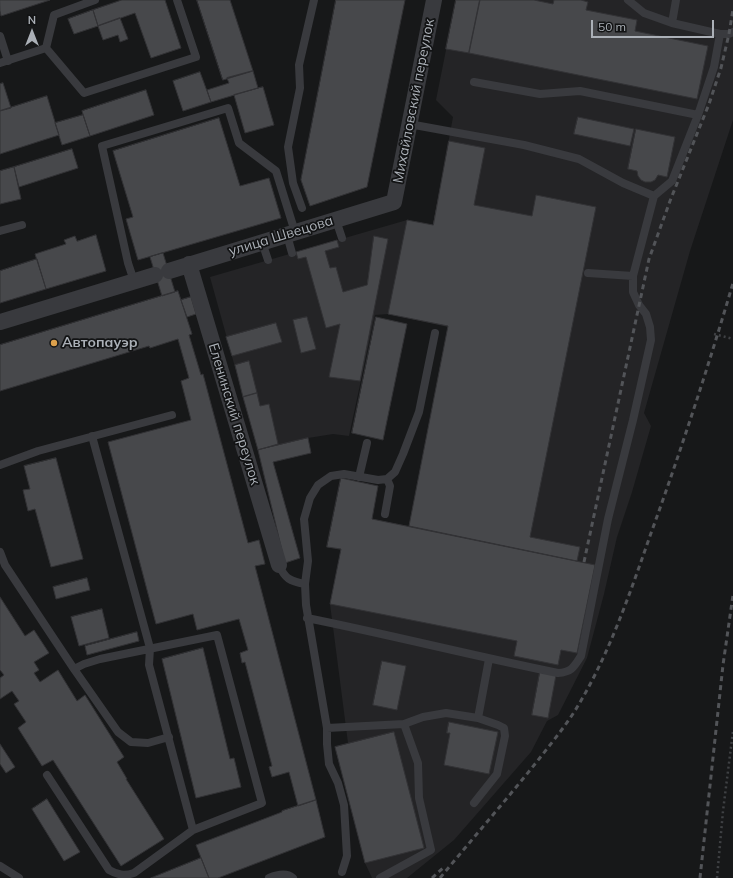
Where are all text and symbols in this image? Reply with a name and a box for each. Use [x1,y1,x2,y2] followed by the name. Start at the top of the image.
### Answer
[12,12,52,52] north arrow
[593,12,716,38] scale bar
[28,13,36,27] text: N
[390,17,438,185] street label: Михайловский переулок
[598,19,626,34] text: 50 m
[227,212,335,260] street label: улица Швецова
[62,335,138,351] place label: Автопауэр
[49,338,59,348] marker: Автопауэр
[204,341,264,487] street label: Еленинский переулок

